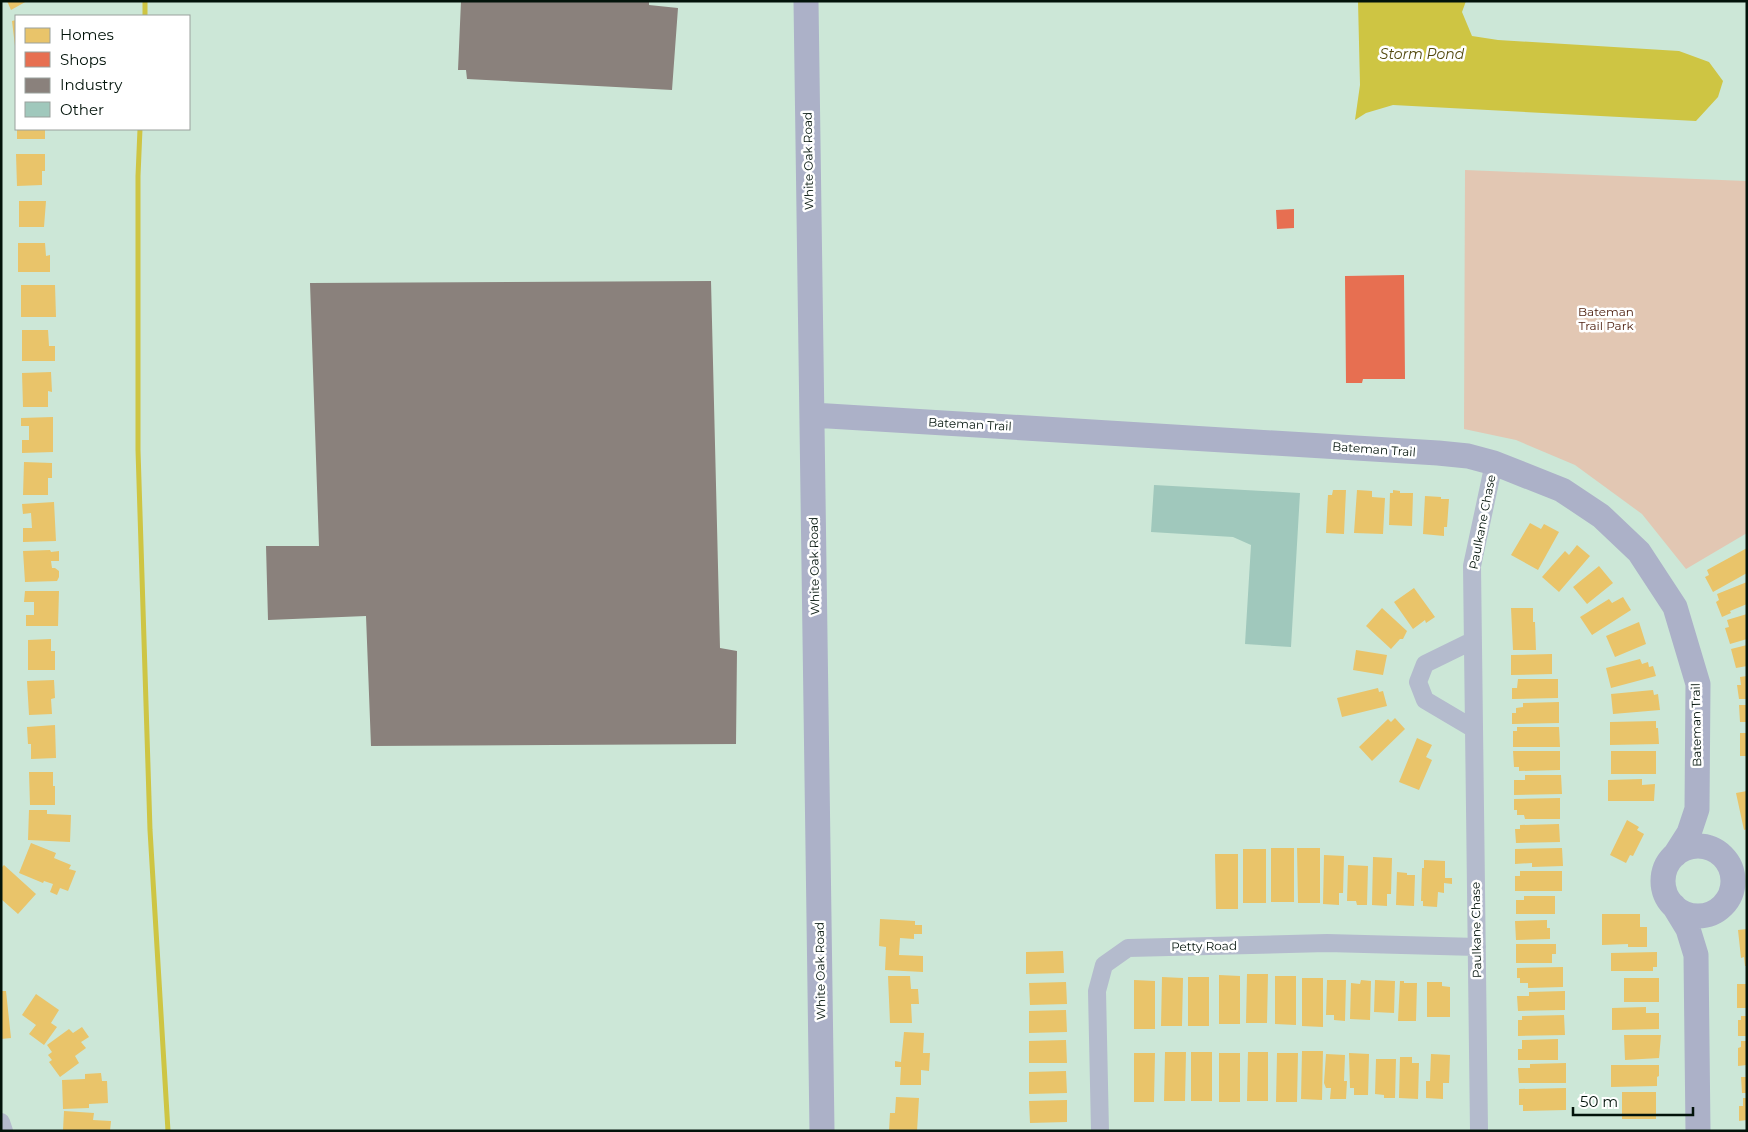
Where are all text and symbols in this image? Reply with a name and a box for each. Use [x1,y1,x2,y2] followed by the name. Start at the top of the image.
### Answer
[15,15,190,130] legend
[60,25,114,44] text: Homes
[1380,45,1465,63] water label: Storm Pond
[60,50,106,69] text: Shops
[60,75,123,94] text: Industry
[60,100,104,119] text: Other
[800,112,816,210] street label: White Oak Road
[1578,304,1634,333] park label: Bateman Trail Park
[928,414,1012,434] street label: Bateman Trail
[1332,439,1416,459] street label: Bateman Trail
[1465,473,1499,571] street label: Paulkane Chase
[806,517,822,615] street label: White Oak Road
[1688,683,1704,767] street label: Bateman Trail
[1468,882,1484,978] street label: Paulkane Chase
[812,922,828,1020] street label: White Oak Road
[1171,938,1237,954] street label: Petty Road
[1573,1084,1693,1116] scale bar
[1580,1092,1618,1111] text: 50 m

